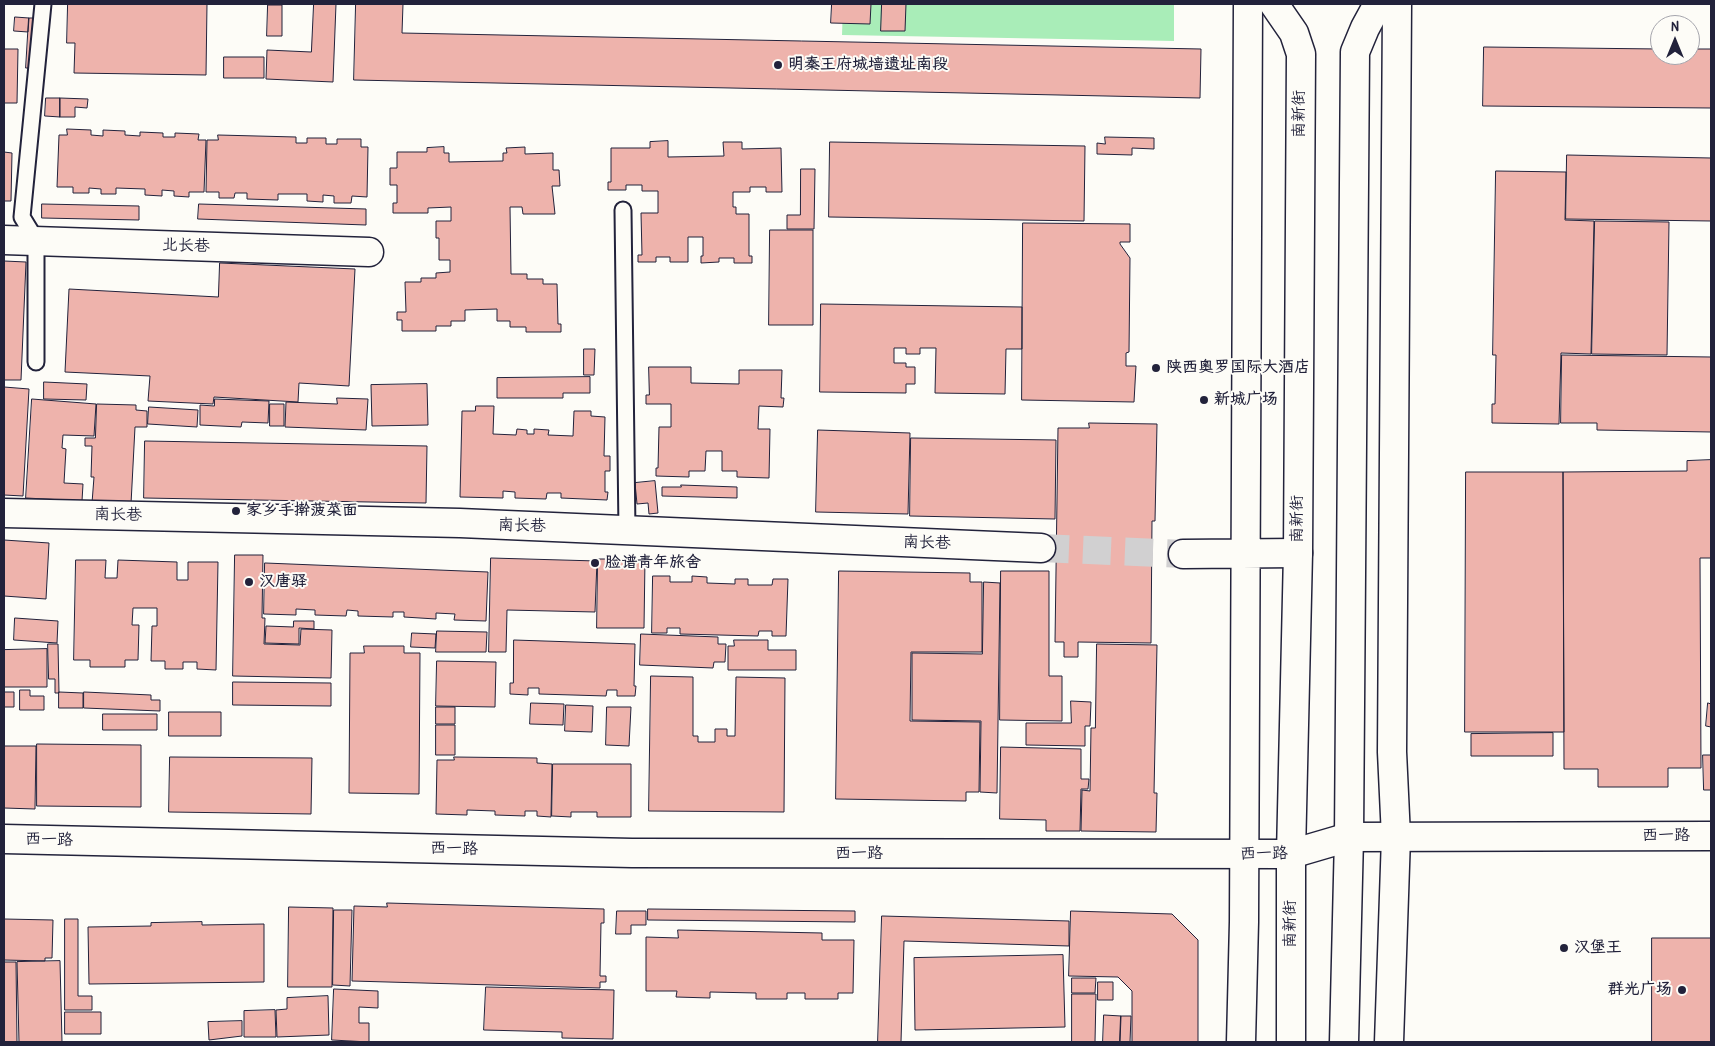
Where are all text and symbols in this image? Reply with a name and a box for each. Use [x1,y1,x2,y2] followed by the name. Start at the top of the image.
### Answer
[1650,15,1700,65] north arrow
[1671,16,1679,35] text: N
[788,55,948,75] place label: 明秦王府城墙遗址南段
[772,59,784,71] marker: 明秦王府城墙遗址南段
[1290,90,1310,138] street label: 南新街
[162,236,210,256] street label: 北长巷
[1166,358,1310,378] place label: 陕西奥罗国际大酒店
[1150,362,1162,374] marker: 陕西奥罗国际大酒店
[1214,390,1278,410] place label: 新城广场
[1198,394,1210,406] marker: 新城广场
[1288,495,1308,543] street label: 南新街
[246,501,358,521] place label: 家乡手擀菠菜面
[94,505,142,525] street label: 南长巷
[230,505,242,517] marker: 家乡手擀菠菜面
[498,516,546,536] street label: 南长巷
[903,533,951,553] street label: 南长巷
[605,553,701,573] place label: 脸谱青年旅舍
[589,557,601,569] marker: 脸谱青年旅舍
[259,572,307,592] place label: 汉唐驿
[243,576,255,588] marker: 汉唐驿
[1642,826,1690,846] street label: 西一路
[25,830,73,850] street label: 西一路
[430,839,478,859] street label: 西一路
[835,844,883,864] street label: 西一路
[1240,844,1288,864] street label: 西一路
[1281,900,1301,948] street label: 南新街
[1574,938,1622,958] place label: 汉堡王
[1558,942,1570,954] marker: 汉堡王
[1608,980,1672,1000] place label: 群光广场
[1676,984,1688,996] marker: 群光广场

